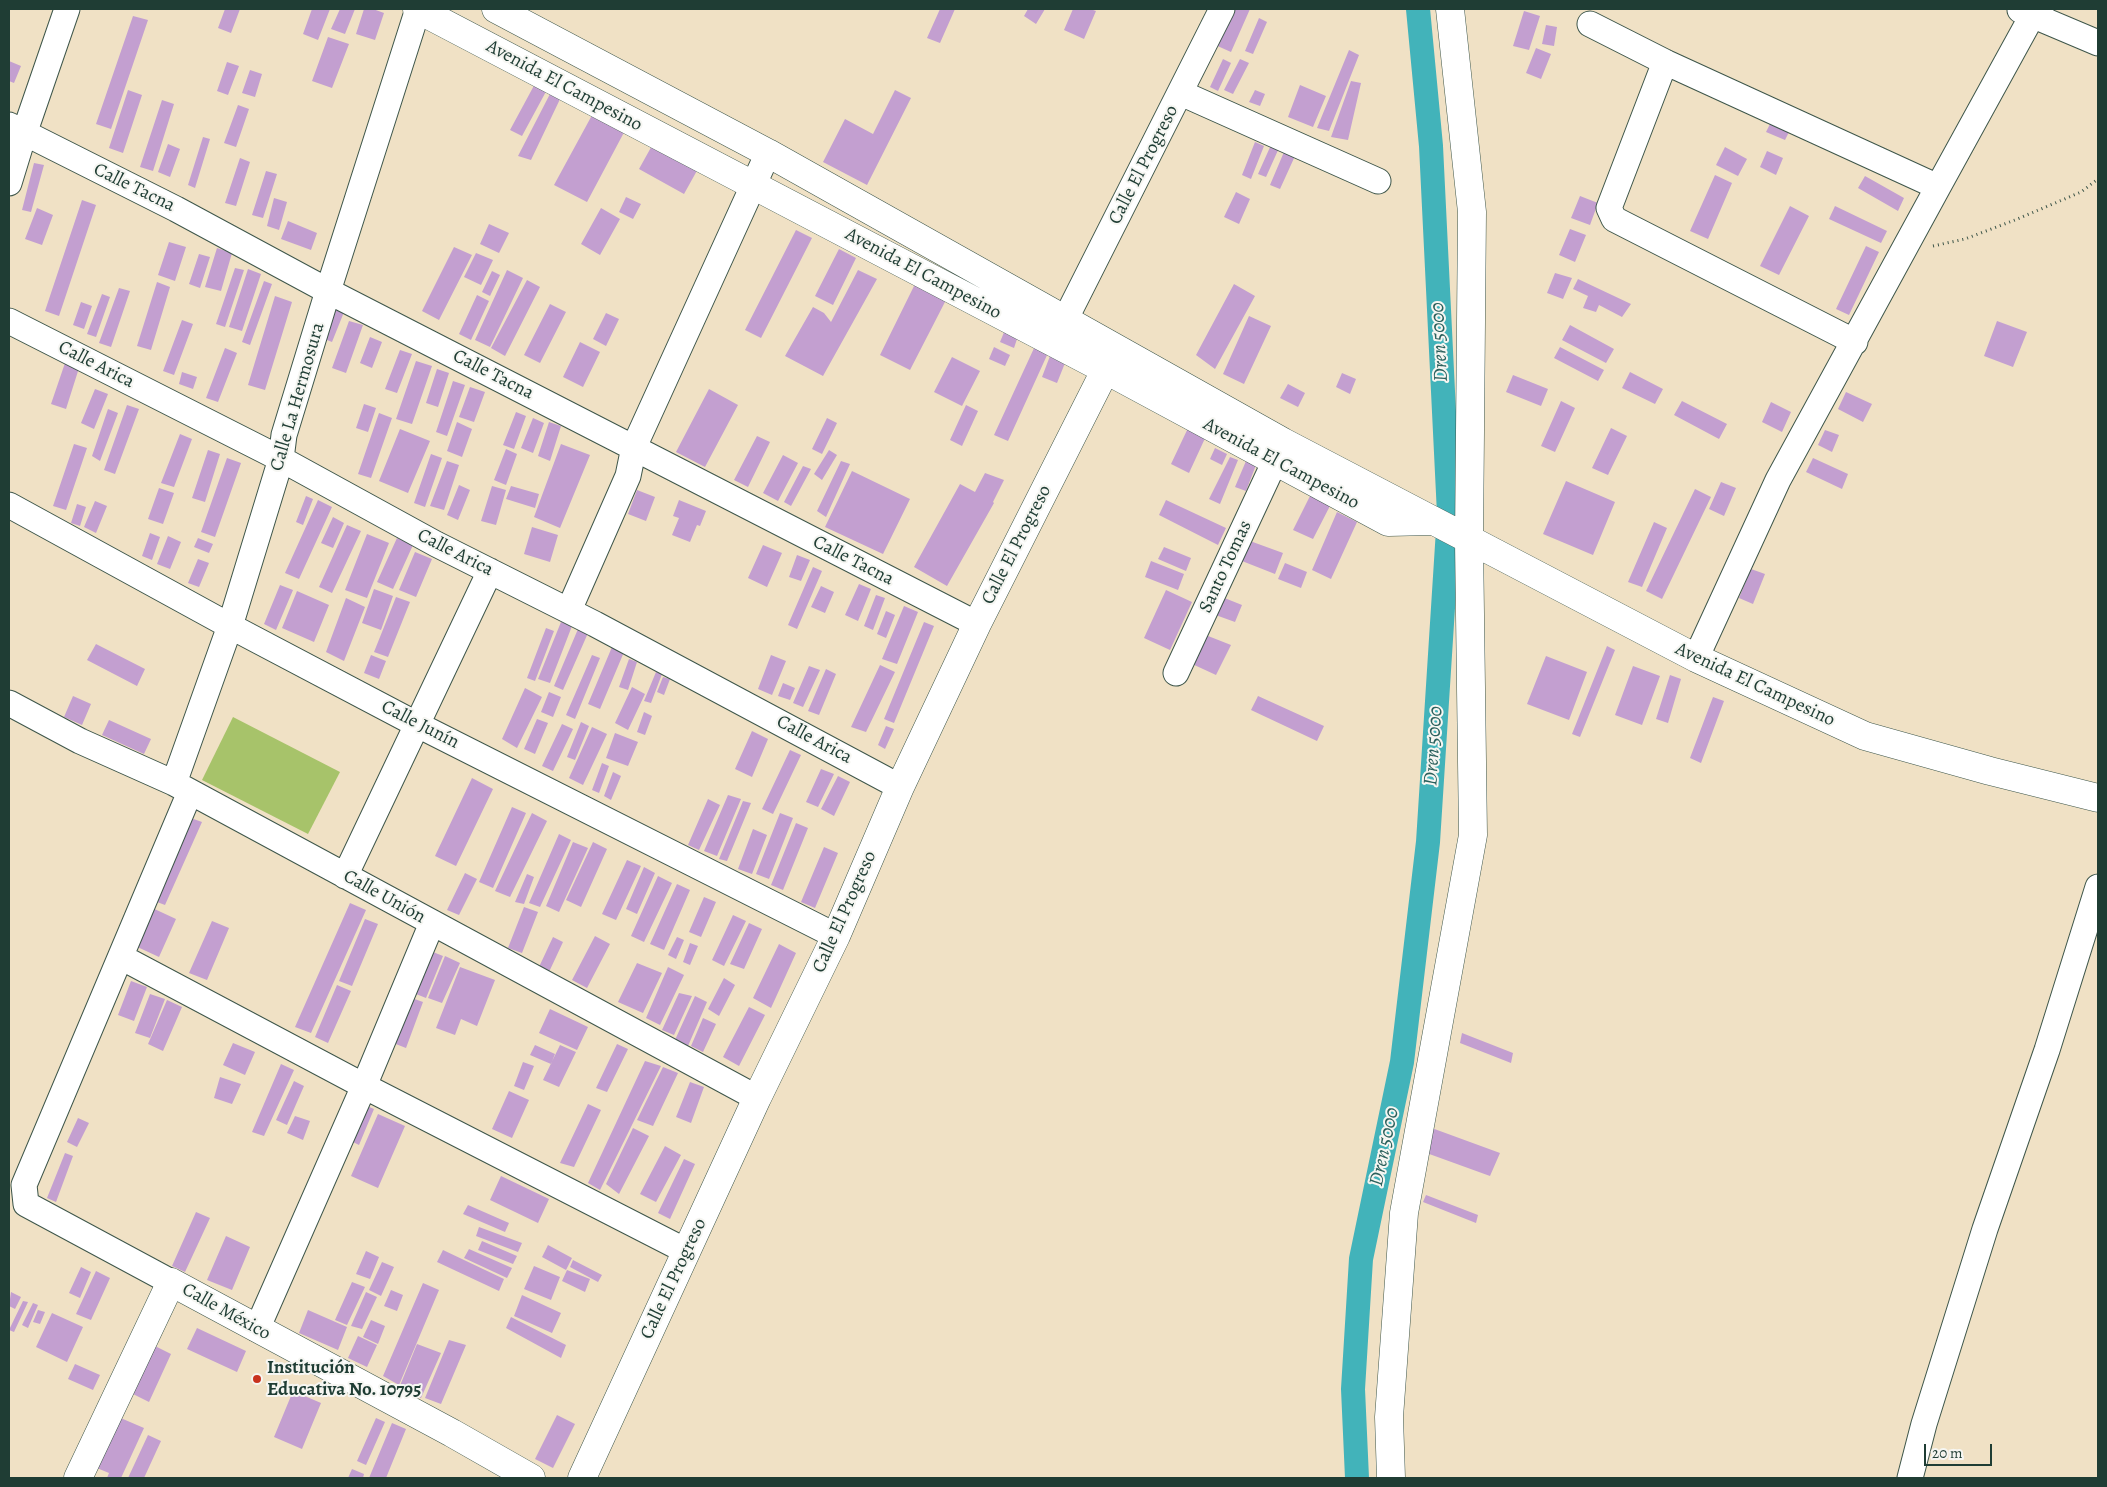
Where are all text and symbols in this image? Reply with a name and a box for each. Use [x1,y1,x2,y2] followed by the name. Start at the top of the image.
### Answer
[482,35,646,137] street label: Avenida El Campesino
[1104,101,1184,229] street label: Calle El Progreso
[90,158,178,218] street label: Calle Tacna
[841,223,1005,325] street label: Avenida El Campesino
[1426,302,1454,382] water label: Dren 5000
[266,320,330,474] street label: Calle La Hermosura
[54,336,138,394] street label: Calle Arica
[449,345,537,405] street label: Calle Tacna
[1199,413,1363,515] street label: Avenida El Campesino
[977,481,1057,609] street label: Calle El Progreso
[1195,517,1257,617] street label: Santo Tomas
[413,524,497,582] street label: Calle Arica
[809,531,897,591] street label: Calle Tacna
[1672,638,1838,732] street label: Avenida El Campesino
[377,696,463,754] street label: Calle Junín
[1419,705,1449,787] water label: Dren 5000
[772,711,856,769] street label: Calle Arica
[808,848,882,976] street label: Calle El Progreso
[339,865,429,929] street label: Calle Unión
[1365,1106,1405,1188] water label: Dren 5000
[636,1215,712,1343] street label: Calle El Progreso
[178,1278,274,1346] street label: Calle México
[267,1357,421,1401] place label: Institución Educativa No. 10795
[251,1373,263,1385] marker: Institución Educativa No. 10795
[1927,1434,1994,1466] scale bar
[1932,1443,1963,1463] text: 20 m

